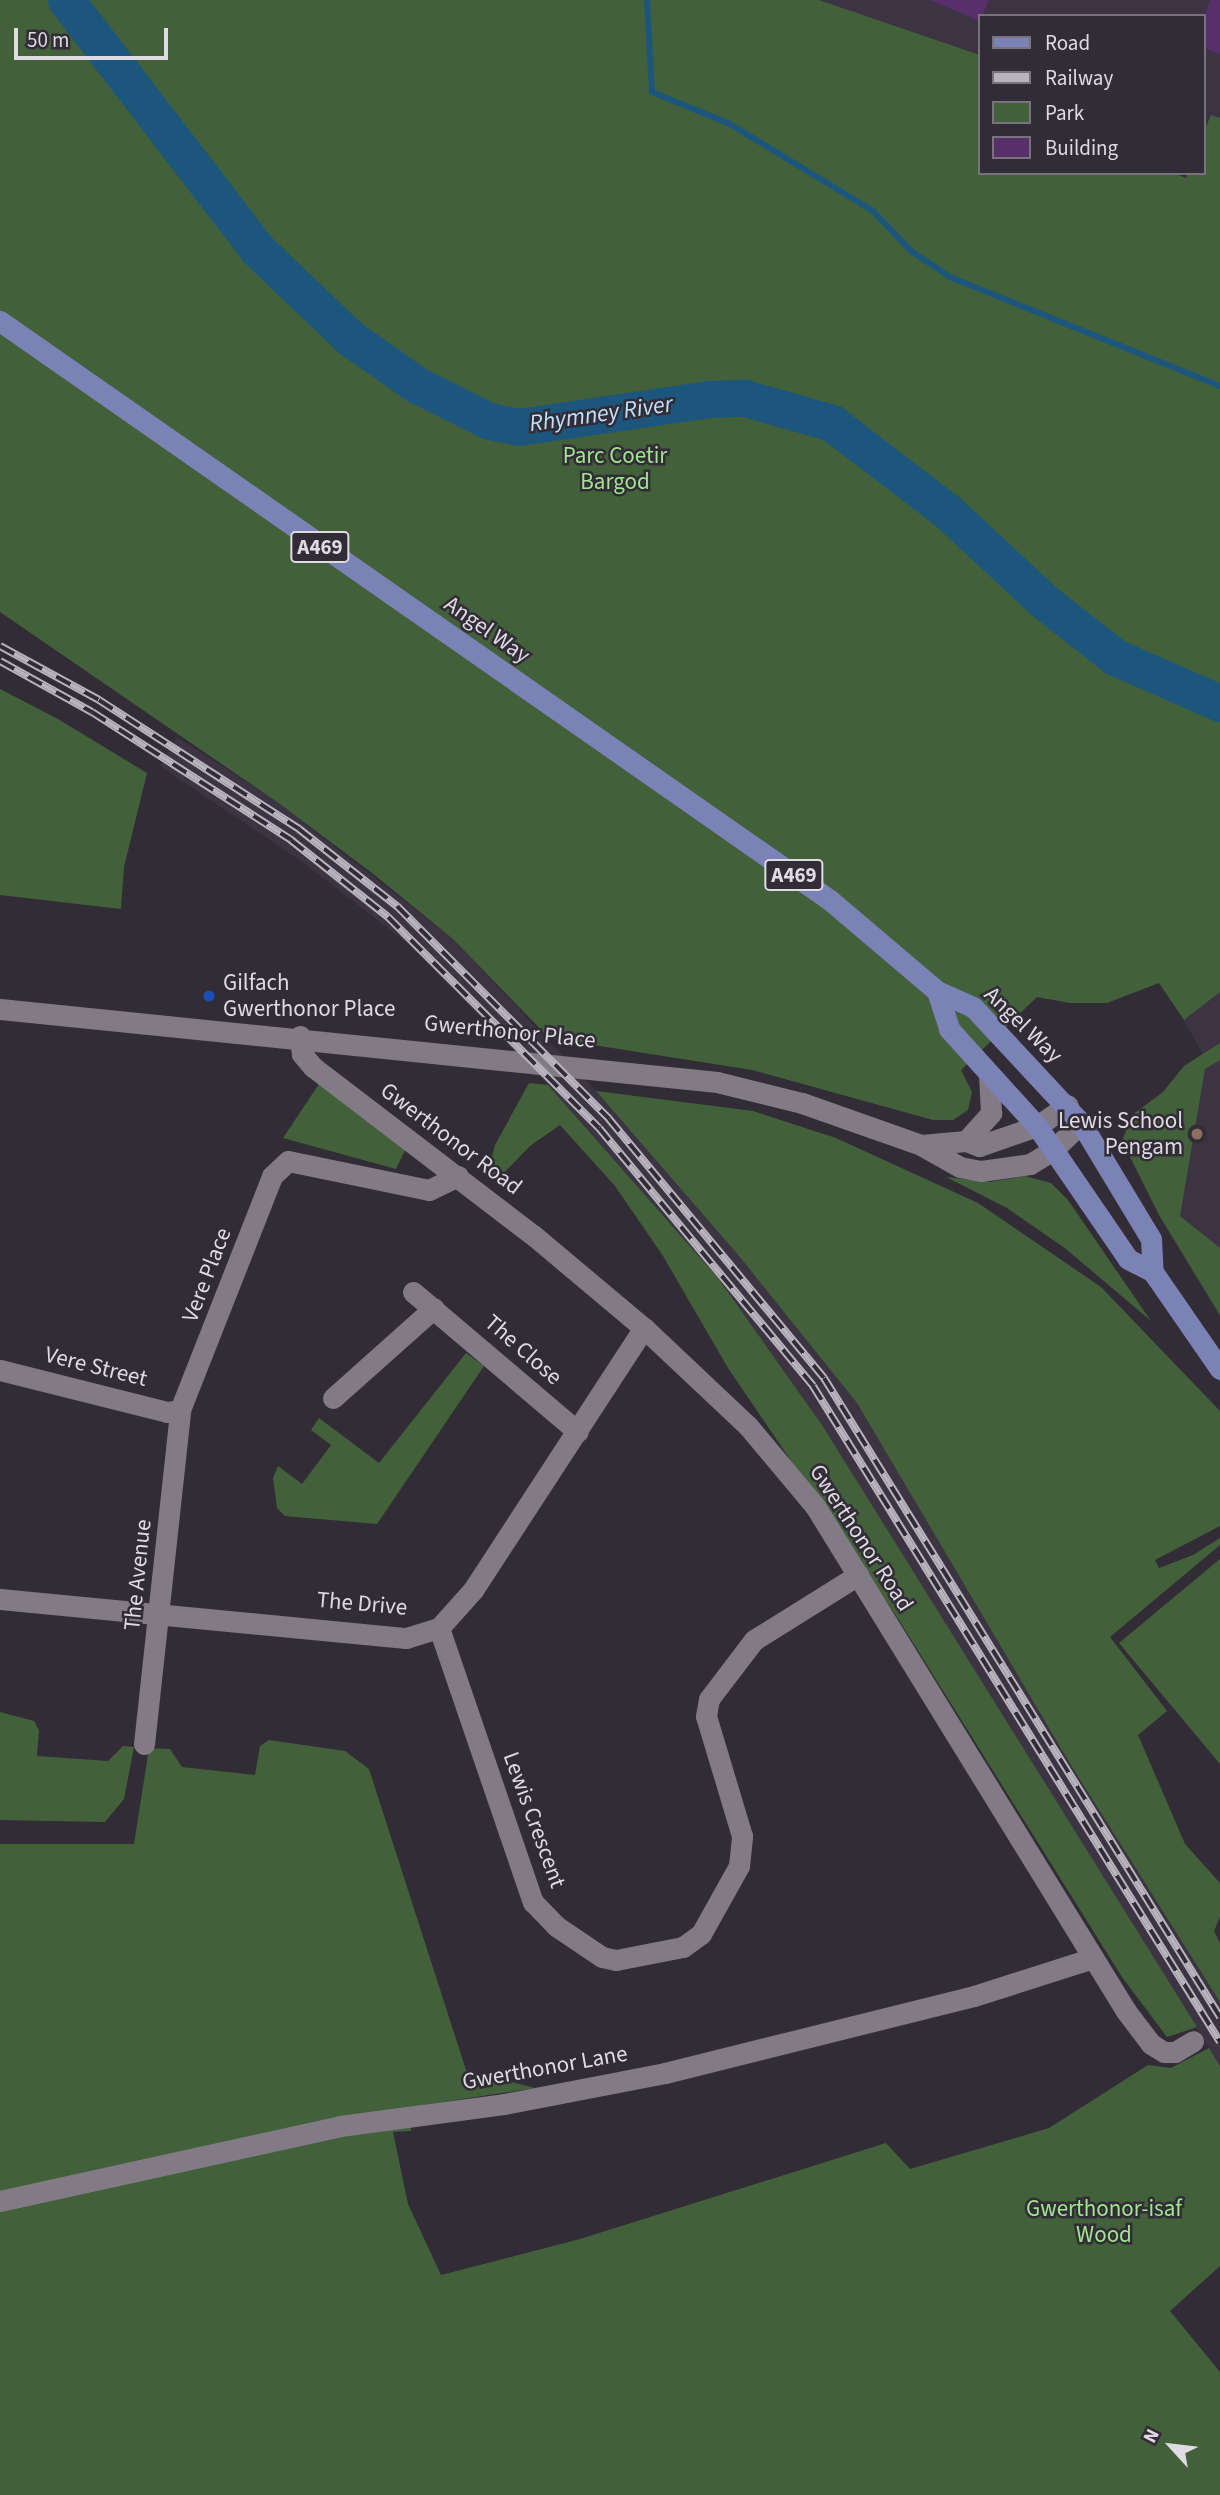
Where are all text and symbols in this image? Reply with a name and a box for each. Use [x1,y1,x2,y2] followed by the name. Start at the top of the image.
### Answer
[18,14,172,58] scale bar
[978,14,1206,175] legend
[27,25,69,55] text: 50 m
[1045,28,1090,58] text: Road
[1045,63,1113,93] text: Railway
[1045,98,1084,128] text: Park
[1045,133,1118,163] text: Building
[527,390,675,438] water label: Rhymney River
[563,442,667,496] park label: Parc Coetir Bargod
[290,530,350,564] road number: A469
[439,591,535,669] street label: Angel Way
[764,858,824,892] road number: A469
[223,969,395,1023] place label: Gilfach Gwerthonor Place
[978,981,1068,1069] street label: Angel Way
[201,988,217,1004] marker: Gilfach Gwerthonor Place
[423,1009,597,1055] street label: Gwerthonor Place
[375,1077,527,1201] street label: Gwerthonor Road
[1058,1107,1183,1161] place label: Lewis School Pengam
[1189,1126,1205,1142] marker: Lewis School Pengam
[176,1224,238,1326] street label: Vere Place
[479,1309,567,1391] street label: The Close
[42,1341,150,1393] street label: Vere Street
[803,1459,919,1617] street label: Gwerthonor Road
[118,1518,158,1632] street label: The Avenue
[316,1586,408,1622] street label: The Drive
[497,1748,571,1892] street label: Lewis Crescent
[460,2040,630,2096] street label: Gwerthonor Lane
[1026,2195,1182,2249] park label: Gwerthonor-isaf Wood
[1136,2411,1206,2481] north arrow
[1137,2424,1167,2448] text: N

